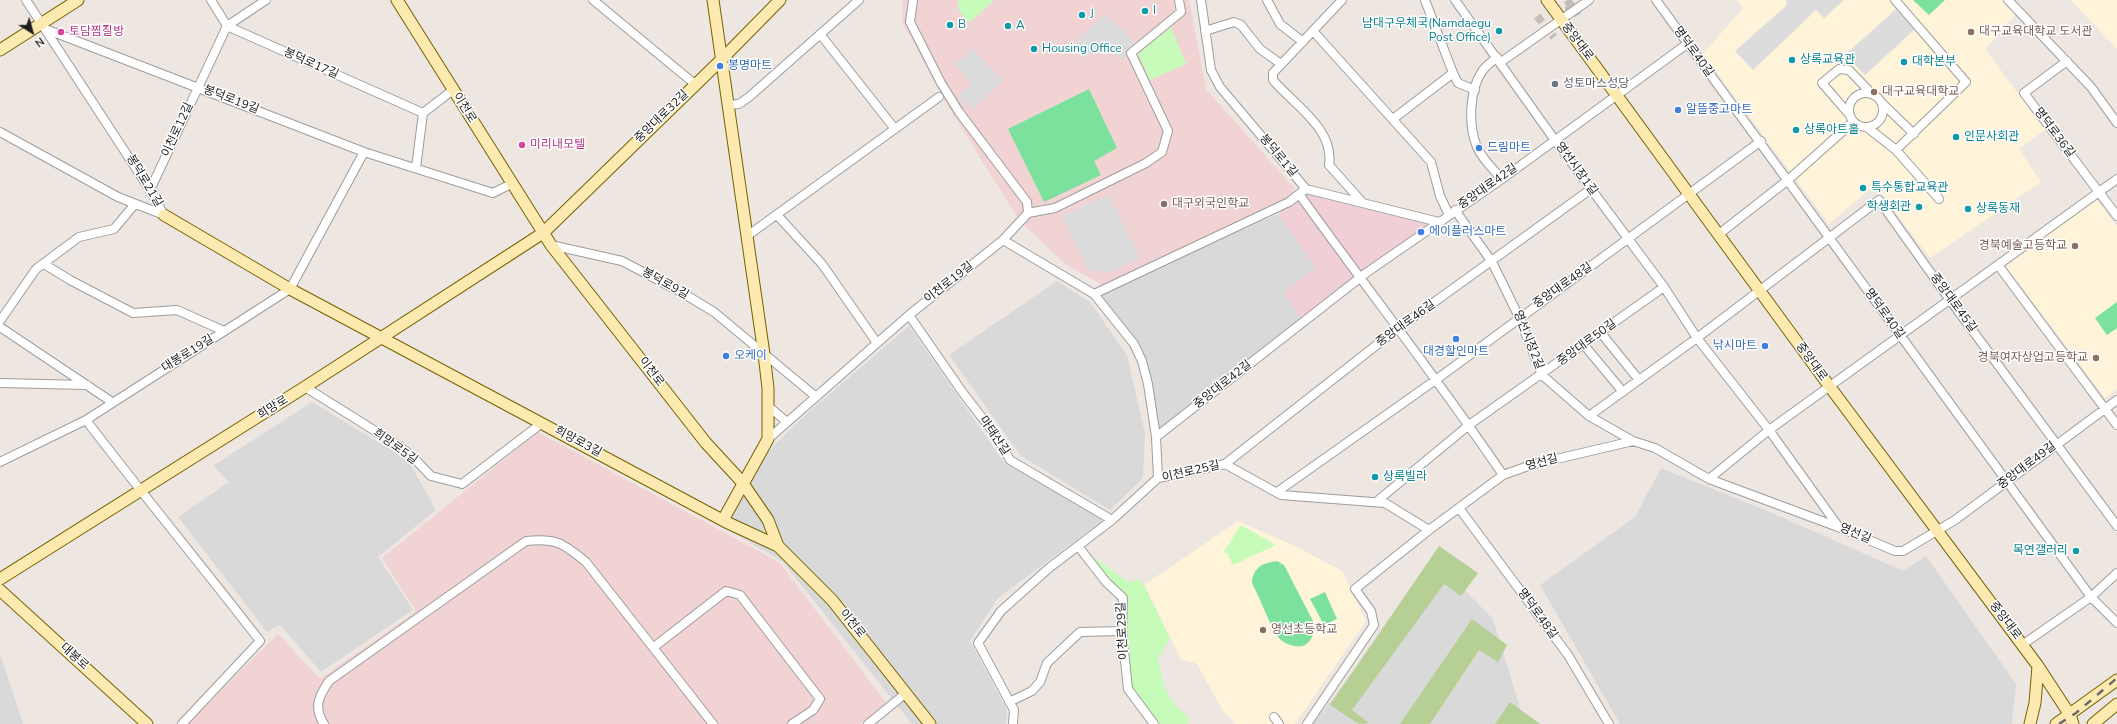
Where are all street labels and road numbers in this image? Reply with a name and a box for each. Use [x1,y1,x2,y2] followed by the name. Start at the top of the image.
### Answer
[1558,20,1596,64] street label: 중앙대로
[1670,24,1716,80] street label: 명덕로40길
[281,46,341,82] street label: 봉덕로17길
[201,83,261,117] street label: 봉덕로19길
[632,88,692,146] street label: 중앙대로32길
[449,90,479,126] street label: 이천로
[159,100,197,160] street label: 이천로12길
[2031,105,2077,161] street label: 명덕로36길
[1256,132,1300,180] street label: 봉덕로1길
[1552,140,1600,198] street label: 영선시장1길
[123,152,165,210] street label: 봉덕로21길
[1455,161,1521,213] street label: 중앙대로42길
[921,259,977,307] street label: 이천로19길
[1530,260,1596,312] street label: 중앙대로48길
[639,265,691,303] street label: 봉덕로9길
[1927,271,1979,335] street label: 중앙대로45길
[1861,286,1907,342] street label: 명덕로40길
[1374,298,1438,350] street label: 중앙대로46길
[1510,308,1546,372] street label: 영선시장2길
[1555,317,1619,369] street label: 중앙대로50길
[159,332,217,376] street label: 대봉로19길
[1792,340,1830,384] street label: 중앙대로
[635,355,667,389] street label: 이천로
[1191,358,1255,412] street label: 중앙대로42길
[255,393,291,423] street label: 희망로
[976,414,1012,458] street label: 마태산길
[552,424,604,460] street label: 희망로3길
[370,426,420,468] street label: 희망로5길
[1995,439,2059,493] street label: 중앙대로49길
[1524,452,1560,474] street label: 영선길
[1161,458,1221,486] street label: 이천로25길
[1837,521,1873,547] street label: 영선길
[1514,586,1560,642] street label: 명덕로48길
[1986,599,2024,643] street label: 중앙대로
[1114,601,1132,661] street label: 이천로29길
[836,607,868,641] street label: 이천로
[57,641,91,673] street label: 대봉로

